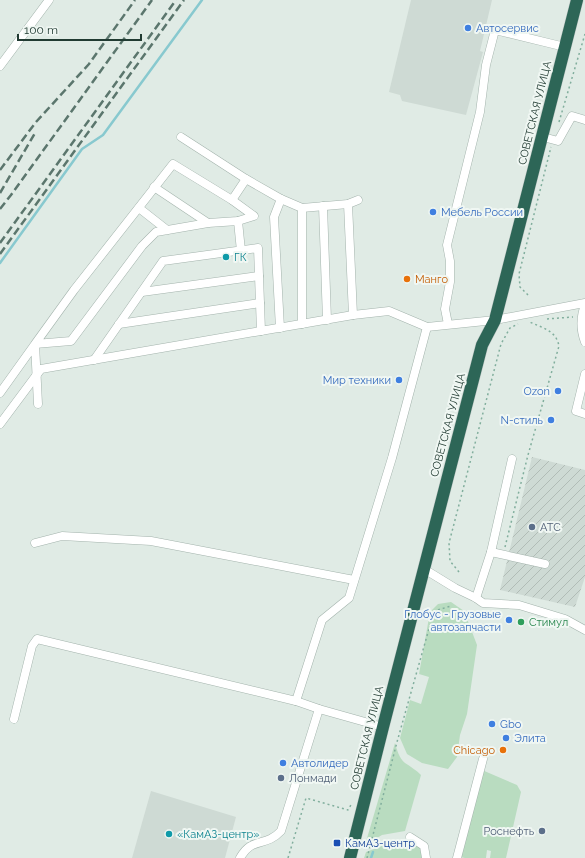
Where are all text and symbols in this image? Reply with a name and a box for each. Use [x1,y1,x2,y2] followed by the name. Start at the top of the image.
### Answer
[18,16,141,42] scale bar
[476,22,539,35] place label: Автосервис
[24,23,58,37] text: 100 m
[463,23,473,33] marker: Автосервис
[516,59,554,166] street label: СОВЕТСКАЯ УЛИЦА
[441,206,523,219] place label: Мебель России
[428,207,438,217] marker: Мебель России
[234,251,247,264] place label: ГК
[221,252,231,262] marker: ГК
[415,273,448,286] place label: Манго
[402,274,412,284] marker: Манго
[428,371,468,478] street label: СОВЕТСКАЯ УЛИЦА
[323,374,391,387] place label: Мир техники
[394,375,404,385] marker: Мир техники
[523,385,550,398] place label: Ozon
[553,386,563,396] marker: Ozon
[500,414,544,427] place label: N-стиль
[546,415,556,425] marker: N-стиль
[540,521,561,534] place label: АТС
[527,522,537,532] marker: АТС
[404,608,502,634] place label: Глобус - Грузовые автозапчасти
[504,615,514,625] marker: Глобус - Грузовые автозапчасти
[529,616,568,629] place label: Стимул
[516,617,526,627] marker: Стимул
[348,684,386,791] street label: СОВЕТСКАЯ УЛИЦА
[500,718,522,731] place label: Gbo
[487,719,497,729] marker: Gbo
[514,732,546,745] place label: Элита
[501,733,511,743] marker: Элита
[453,744,495,757] place label: Chicago
[498,745,508,755] marker: Chicago
[291,757,349,770] place label: Автолидер
[278,758,288,768] marker: Автолидер
[289,772,337,785] place label: Лонмади
[276,773,286,783] marker: Лонмади
[483,825,535,838] place label: Роснефть
[537,826,547,836] marker: Роснефть
[177,828,260,841] place label: «КамАЗ-центр»
[164,829,174,839] marker: «КамАЗ-центр»
[345,837,415,850] place label: КамАЗ-центр
[332,838,342,848] marker: КамАЗ-центр

